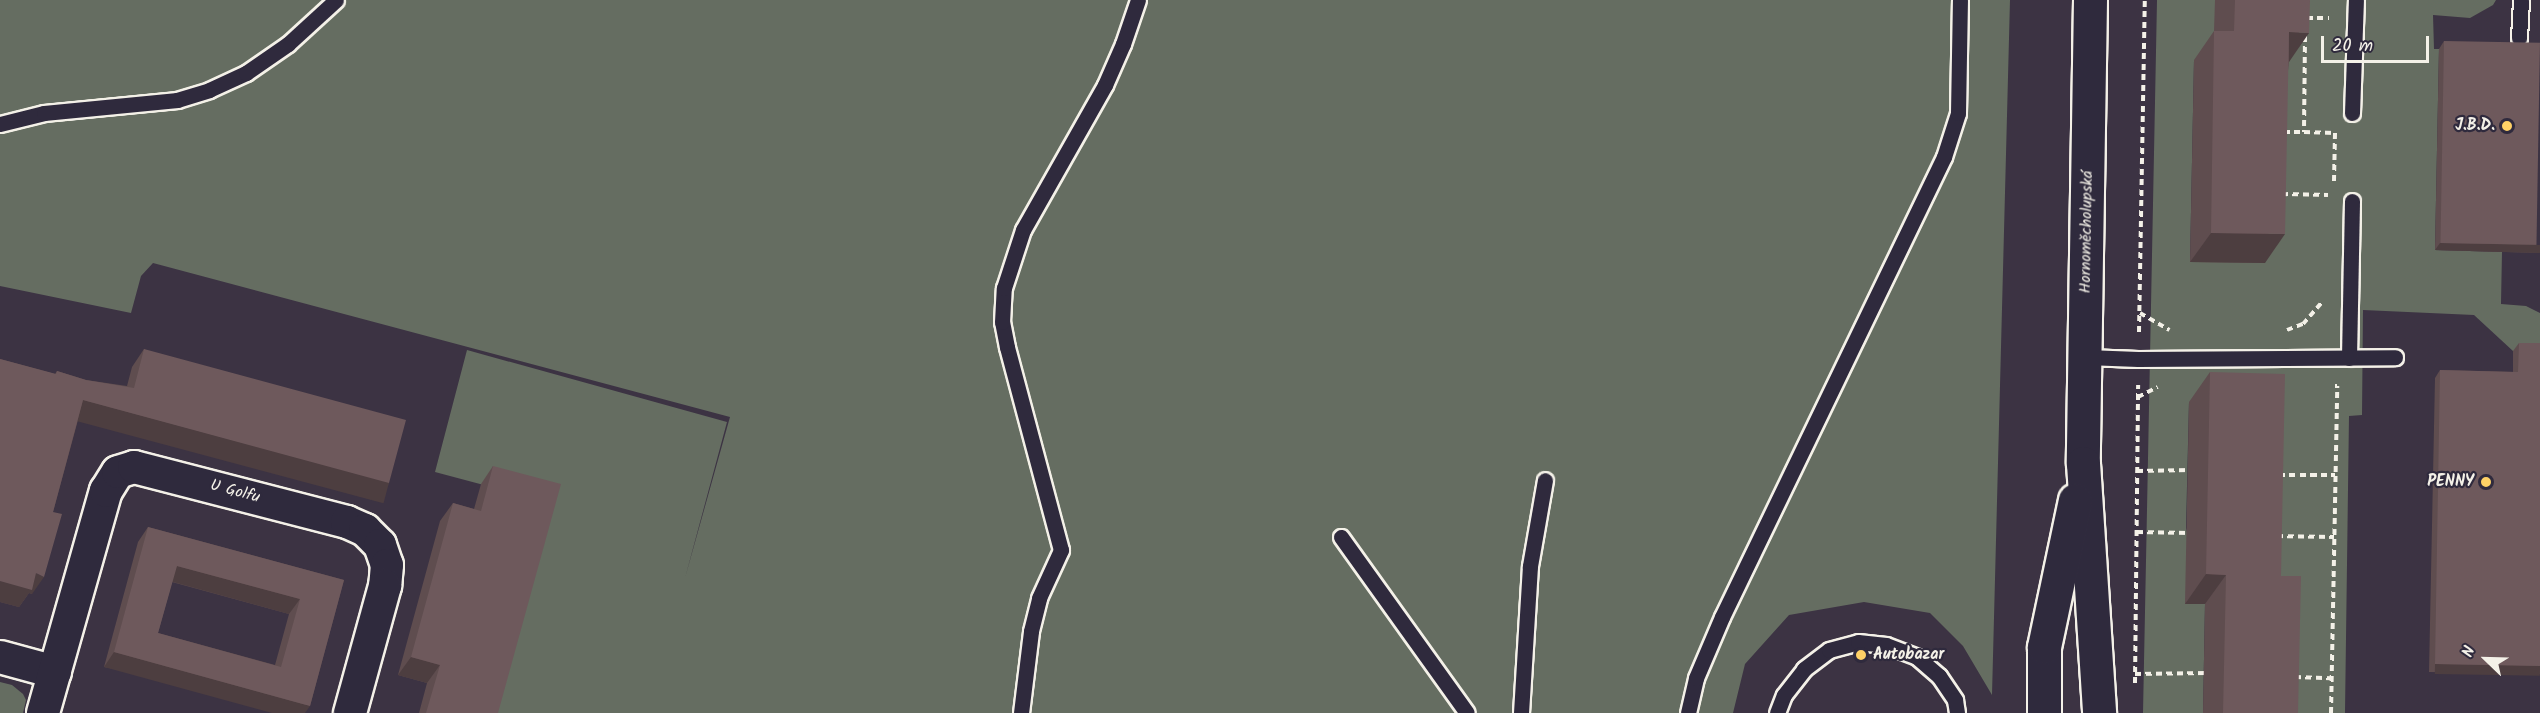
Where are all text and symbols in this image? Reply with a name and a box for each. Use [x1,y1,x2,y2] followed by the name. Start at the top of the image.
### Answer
[2324,24,2432,62] scale bar
[2332,32,2373,61] text: 20 m
[2455,116,2495,136] place label: J.B.D.
[2500,119,2514,133] marker: J.B.D.
[2076,170,2098,294] street label: Hornoměcholupská
[2427,472,2474,492] place label: PENNY
[2479,475,2493,489] marker: PENNY
[208,476,262,508] street label: U Golfu
[2456,629,2516,689] north arrow
[2455,642,2482,661] text: N
[1873,645,1944,665] place label: Autobazar
[1854,648,1868,662] marker: Autobazar

